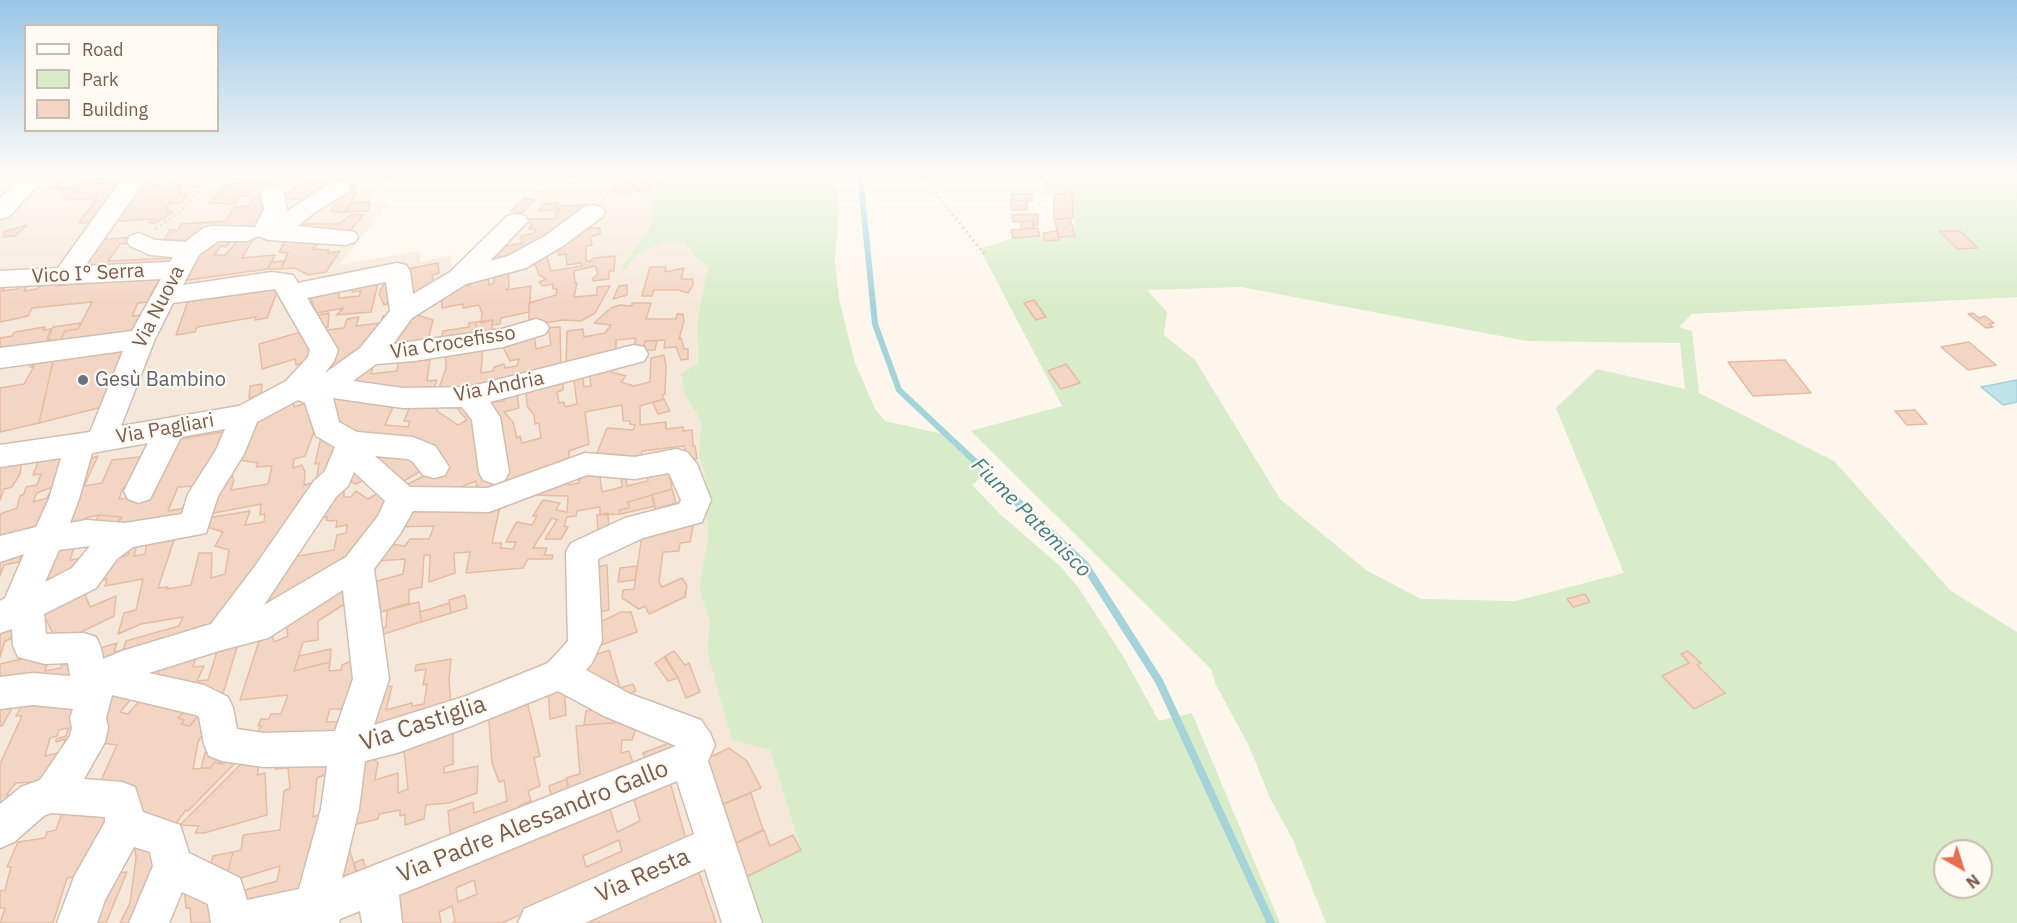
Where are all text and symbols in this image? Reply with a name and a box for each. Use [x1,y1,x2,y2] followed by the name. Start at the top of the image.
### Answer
[24,24,219,132] legend
[82,38,123,61] text: Road
[82,68,118,91] text: Park
[82,98,148,121] text: Building
[31,259,145,289] street label: Vico I° Serra
[128,262,190,352] street label: Via Nuova
[389,321,517,365] street label: Via Crocefisso
[452,367,546,407] street label: Via Andria
[95,368,226,392] place label: Gesù Bambino
[76,373,90,387] marker: Gesù Bambino
[114,409,216,449] street label: Via Pagliari
[966,453,1096,583] water label: Fiume Patemisco
[356,690,490,758] street label: Via Castiglia
[393,754,673,890] street label: Via Padre Alessandro Gallo
[1933,839,1993,899] north arrow
[591,843,695,909] street label: Via Resta
[1962,870,1984,893] text: N

